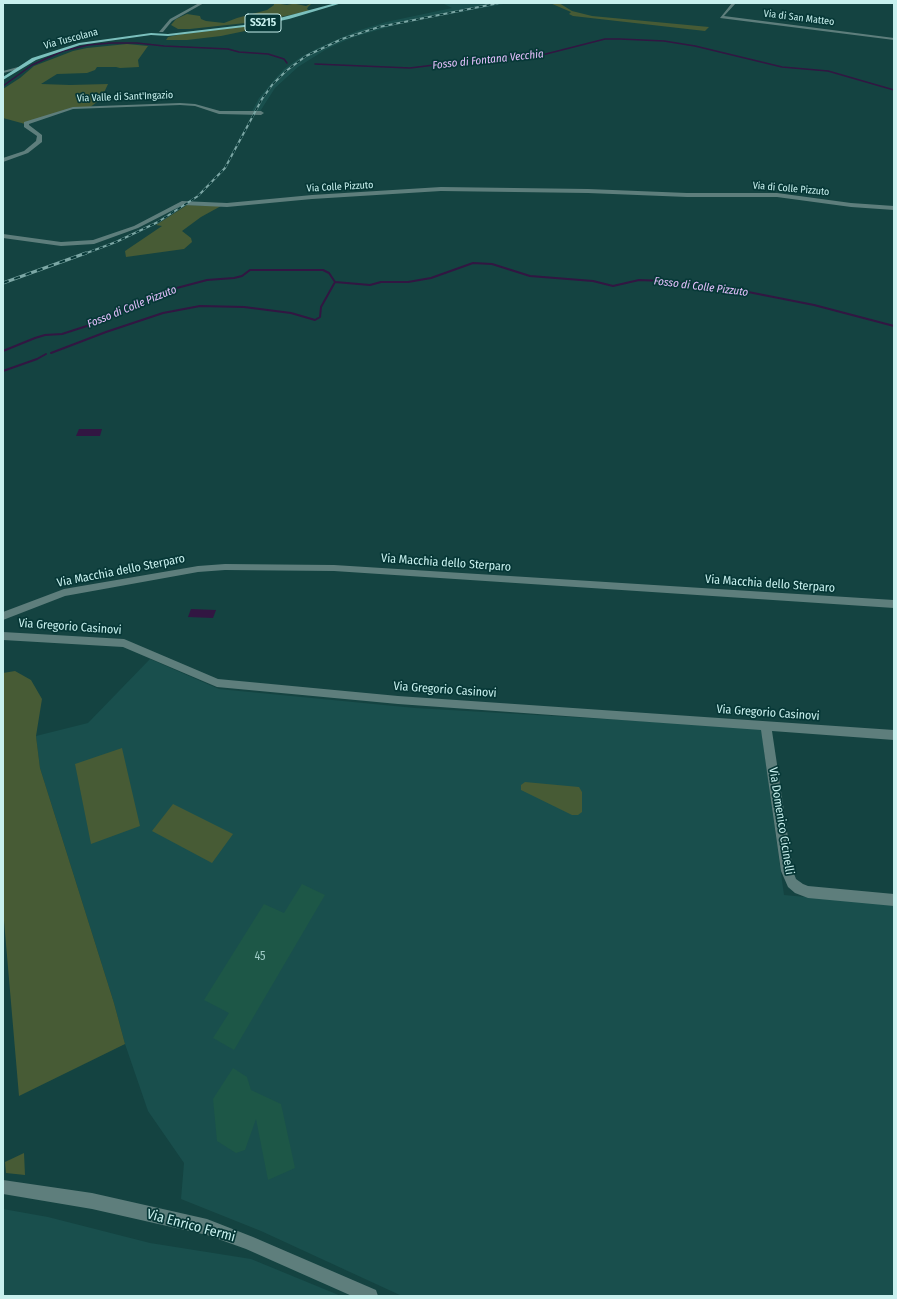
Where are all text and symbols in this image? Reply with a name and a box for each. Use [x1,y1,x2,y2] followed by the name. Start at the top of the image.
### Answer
[763,8,835,28] street label: Via di San Matteo
[245,14,281,32] road number: SS215
[43,26,99,52] street label: Via Tuscolana
[432,48,544,72] water label: Fosso di Fontana Vecchia
[77,89,173,105] street label: Via Valle di Sant'Ingazio
[306,179,374,195] street label: Via Colle Pizzuto
[752,180,830,198] street label: Via di Colle Pizzuto
[653,275,749,299] water label: Fosso di Colle Pizzuto
[85,283,179,331] water label: Fosso di Colle Pizzuto
[381,551,511,575] street label: Via Macchia dello Sterparo
[56,552,186,590] street label: Via Macchia dello Sterparo
[705,572,835,596] street label: Via Macchia dello Sterparo
[18,616,122,638] street label: Via Gregorio Casinovi
[393,679,497,701] street label: Via Gregorio Casinovi
[716,702,820,724] street label: Via Gregorio Casinovi
[765,766,797,876] street label: Via Domenico Cicinelli
[254,950,266,964] house number: 45
[145,1206,237,1246] street label: Via Enrico Fermi

